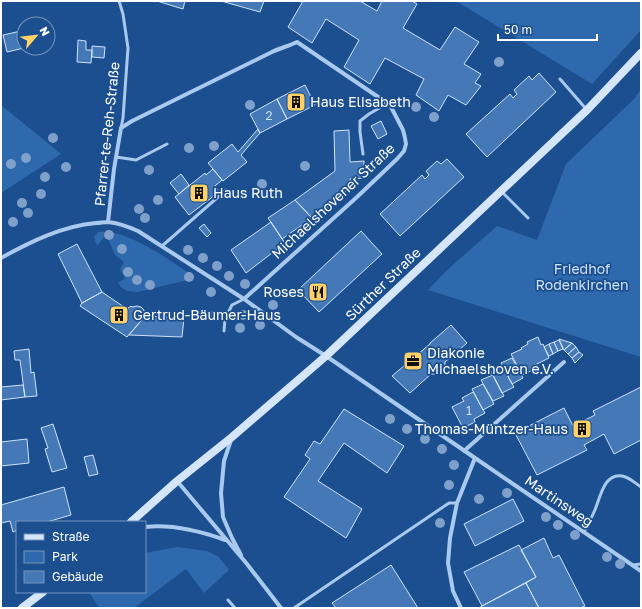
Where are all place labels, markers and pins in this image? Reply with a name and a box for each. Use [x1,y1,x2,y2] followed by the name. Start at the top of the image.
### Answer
[285,91,307,113] building icon: Haus Elisabeth
[310,93,411,110] place label: Haus Elisabeth
[188,182,210,204] building icon: Haus Ruth
[213,184,283,201] place label: Haus Ruth
[307,281,329,303] restaurant icon: Roses
[263,283,304,300] place label: Roses
[108,304,130,326] building icon: Gertrud-Bäumer-Haus
[133,306,281,323] place label: Gertrud-Bäumer-Haus
[427,344,554,377] place label: Diakonie Michaelshoven e.V.
[402,350,424,372] office icon: Diakonie Michaelshoven e.V.
[571,418,593,440] building icon: Thomas-Müntzer-Haus
[415,420,568,437] place label: Thomas-Müntzer-Haus

